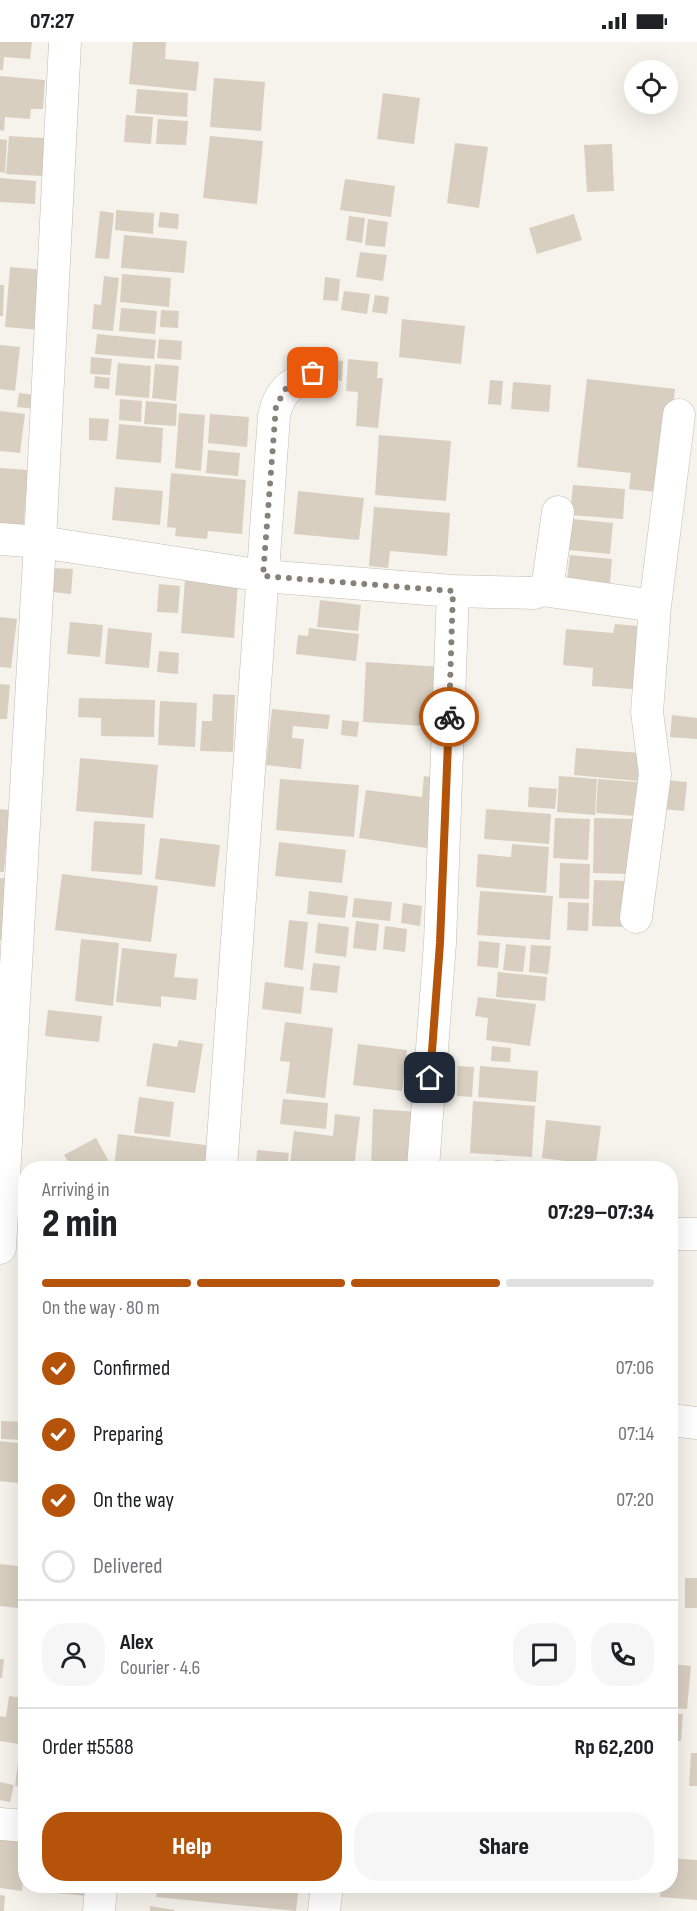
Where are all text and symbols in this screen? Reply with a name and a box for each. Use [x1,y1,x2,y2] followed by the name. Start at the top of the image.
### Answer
[30,8,74,35] text: 07:27
[624,60,678,114] map controls
[624,60,678,114] button: locate
[287,347,338,398] pin
[296,356,329,389] icon: bag
[419,687,479,747] courier
[433,701,466,734] icon: bike
[404,1052,455,1103] pin
[413,1061,446,1094] icon: home
[42,1178,110,1202] text: Arriving in
[548,1199,654,1226] text: 07:29–07:34
[42,1201,118,1248] text: 2 min
[42,1296,160,1320] text: On the way · 80 m
[42,1352,75,1385] icon: check
[93,1355,170,1382] text: Confirmed
[616,1356,654,1380] text: 07:06
[42,1418,75,1451] icon: check
[93,1421,163,1448] text: Preparing
[618,1422,654,1446] text: 07:14
[42,1484,75,1517] icon: check
[93,1487,174,1514] text: On the way
[616,1488,654,1512] text: 07:20
[93,1553,162,1580] text: Delivered
[42,1623,105,1686] button: person
[513,1623,576,1686] button: chat
[591,1623,654,1686] button: phone
[120,1629,153,1656] text: Alex
[120,1656,200,1680] text: Courier · 4.6
[42,1734,134,1761] text: Order #5588
[574,1734,654,1761] text: Rp 62,200
[42,1812,342,1881] button: Help
[354,1812,654,1881] button: Share

